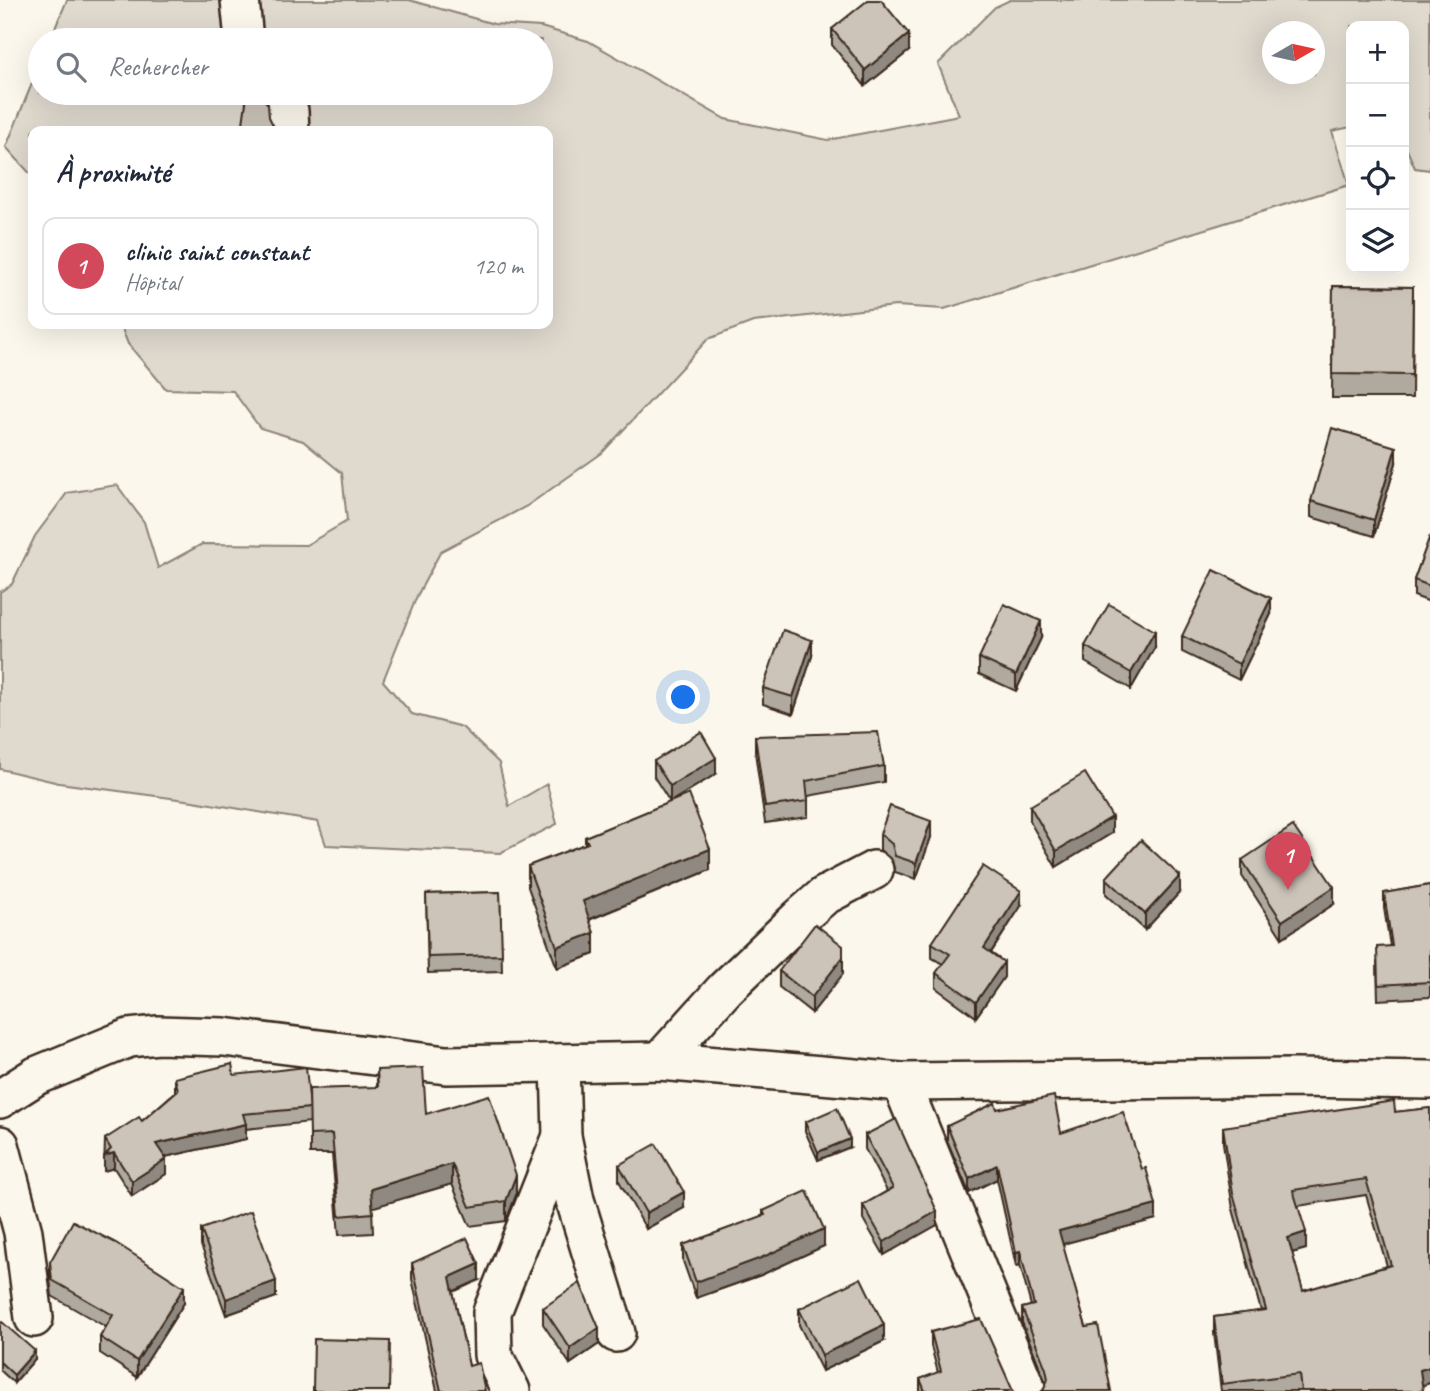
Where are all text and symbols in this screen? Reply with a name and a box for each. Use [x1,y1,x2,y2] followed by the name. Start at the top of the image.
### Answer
[1262,21,1325,84] north arrow
[1346,21,1409,273] map controls
[1346,21,1409,84] button: +
[28,28,553,105] search box
[52,48,90,86] icon: search
[108,50,208,83] text: Rechercher
[1346,84,1409,147] button: −
[1346,147,1409,210] button: locate
[56,153,170,191] text: À proximité
[1346,210,1409,273] button: layers
[125,235,309,268] text: clinic saint constant
[76,252,86,281] text: 1
[474,252,523,281] text: 120 m
[125,268,180,297] text: Hôpital
[666,680,700,714] your location
[1265,832,1311,890] pin: 1

